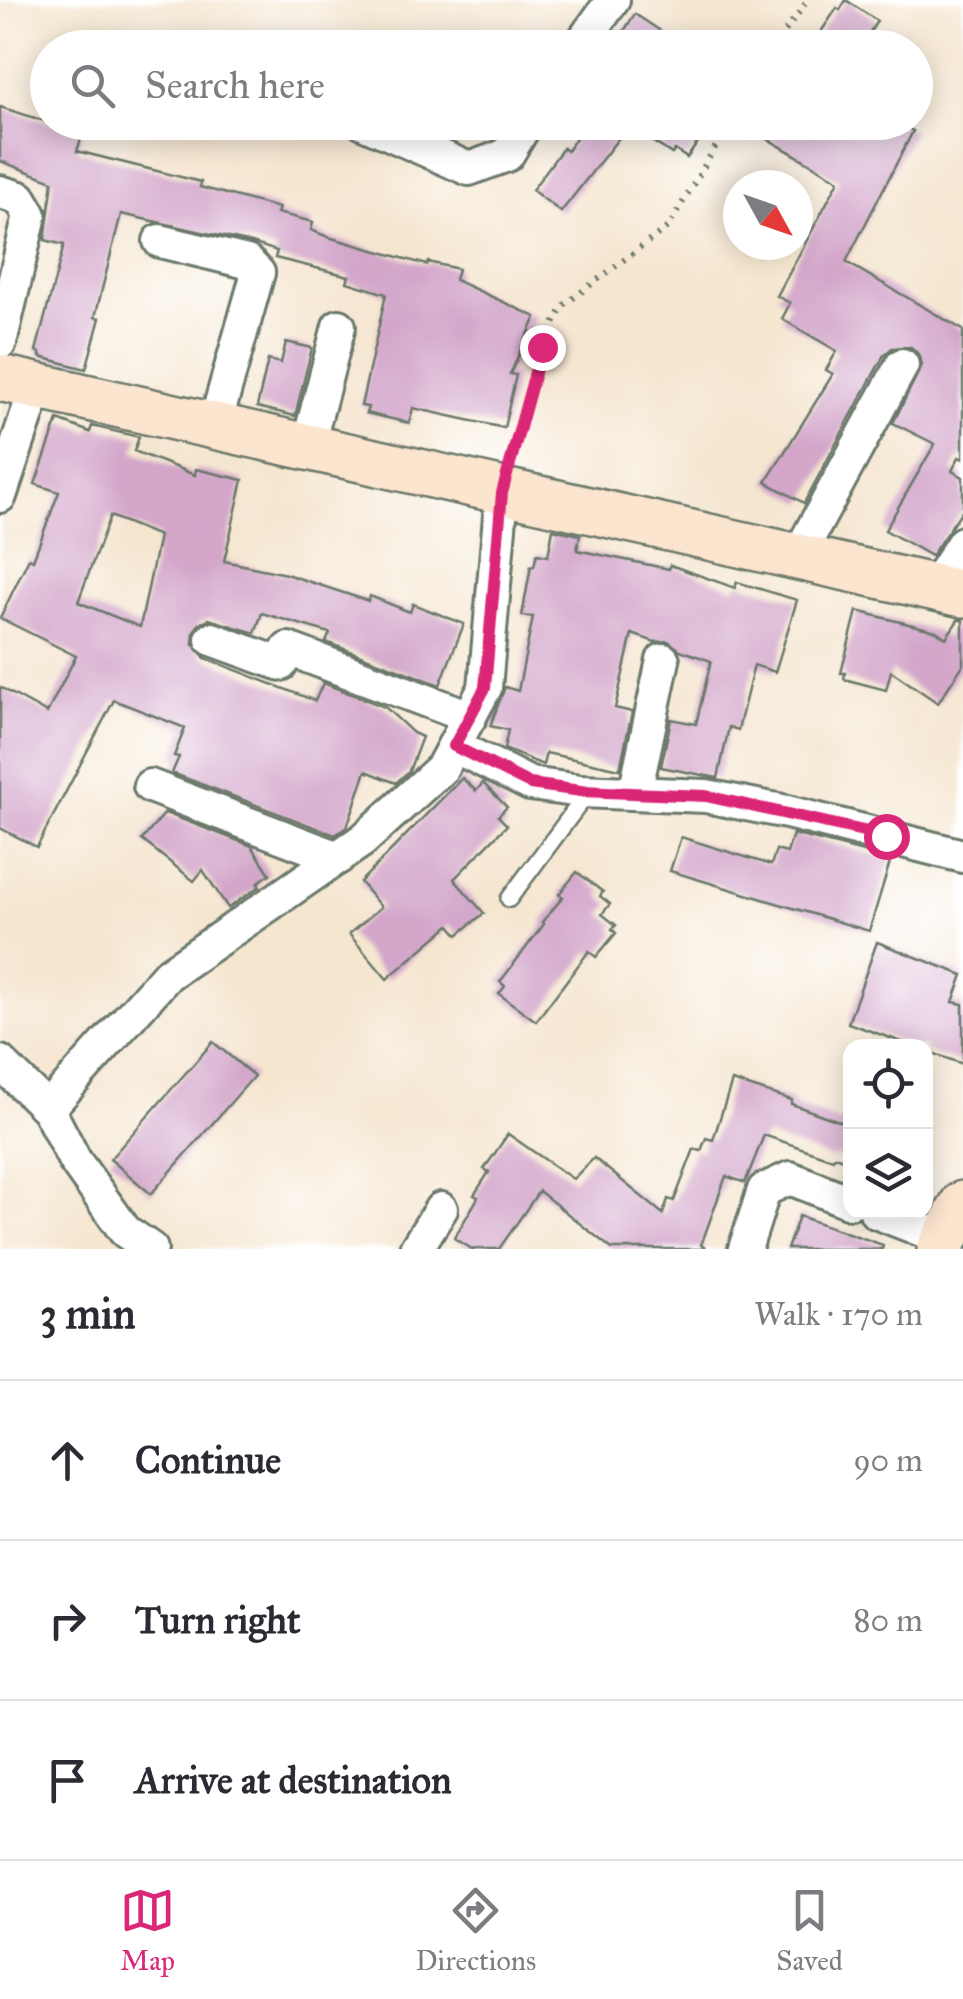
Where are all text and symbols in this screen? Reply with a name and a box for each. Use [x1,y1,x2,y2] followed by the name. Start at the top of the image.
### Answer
[30,30,933,140] search box
[65,58,120,113] icon: search
[145,62,325,108] text: Search here
[723,170,813,260] north arrow
[520,325,566,371] route end
[864,814,910,860] route start
[843,1039,933,1219] map controls
[843,1039,933,1129] button: locate
[843,1129,933,1219] button: layers
[40,1288,135,1340] text: 3 min
[754,1295,923,1334] text: Walk · 170 m
[40,1433,95,1488] icon: ahead
[135,1437,281,1483] text: Continue
[853,1441,923,1480] text: 90 m
[40,1593,95,1648] icon: right
[135,1597,301,1643] text: Turn right
[854,1601,923,1640] text: 80 m
[40,1753,95,1808] icon: arrive
[135,1757,452,1803] text: Arrive at destination
[120,1883,175,1978] tab: Map
[415,1883,536,1978] tab: Directions
[776,1883,843,1978] tab: Saved

